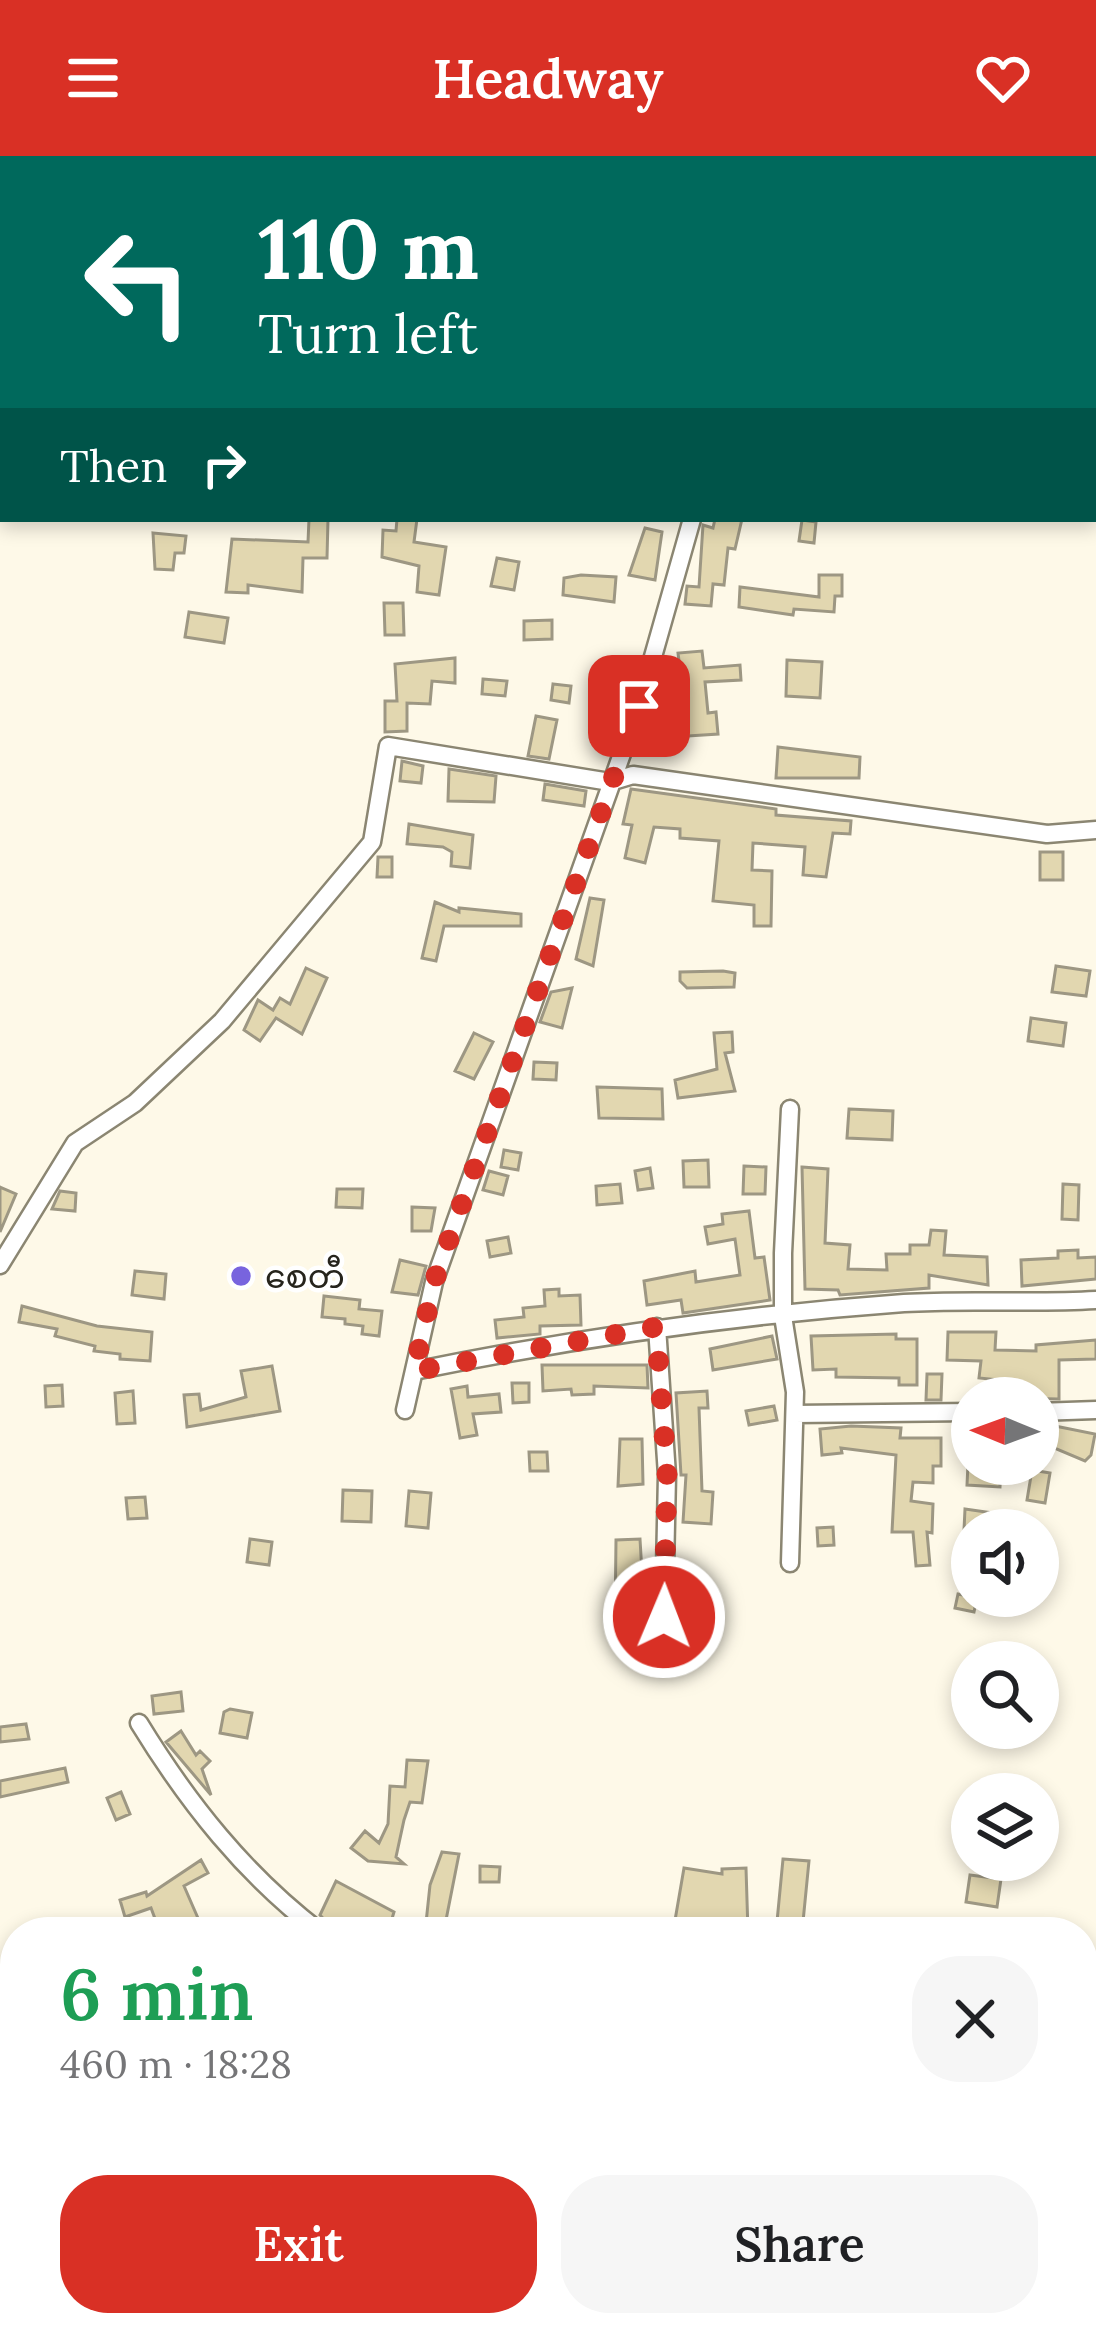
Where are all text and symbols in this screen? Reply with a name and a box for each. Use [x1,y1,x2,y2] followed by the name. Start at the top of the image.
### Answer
[433,44,663,113] text: Headway
[60,45,126,111] icon: menu
[970,45,1036,111] icon: heart
[258,194,479,302] text: 110 m
[60,204,216,360] icon: left
[258,299,478,368] text: Turn left
[191,432,257,498] icon: right
[60,437,167,494] text: Then
[588,655,690,757] pin
[606,673,672,739] icon: arrive
[265,1254,345,1297] place label: စေတီ
[228,1263,254,1289] marker: စေတီ
[951,1377,1059,1485] north arrow
[951,1377,1059,1881] map controls
[951,1509,1059,1617] button: sound
[601,1554,727,1680] position arrow
[951,1641,1059,1749] button: search
[951,1773,1059,1881] button: layers
[60,1948,254,2040] text: 6 min
[912,1956,1038,2082] button: close
[60,2039,292,2089] text: 460 m · 18:28
[60,2175,537,2313] button: Exit
[561,2175,1038,2313] button: Share

